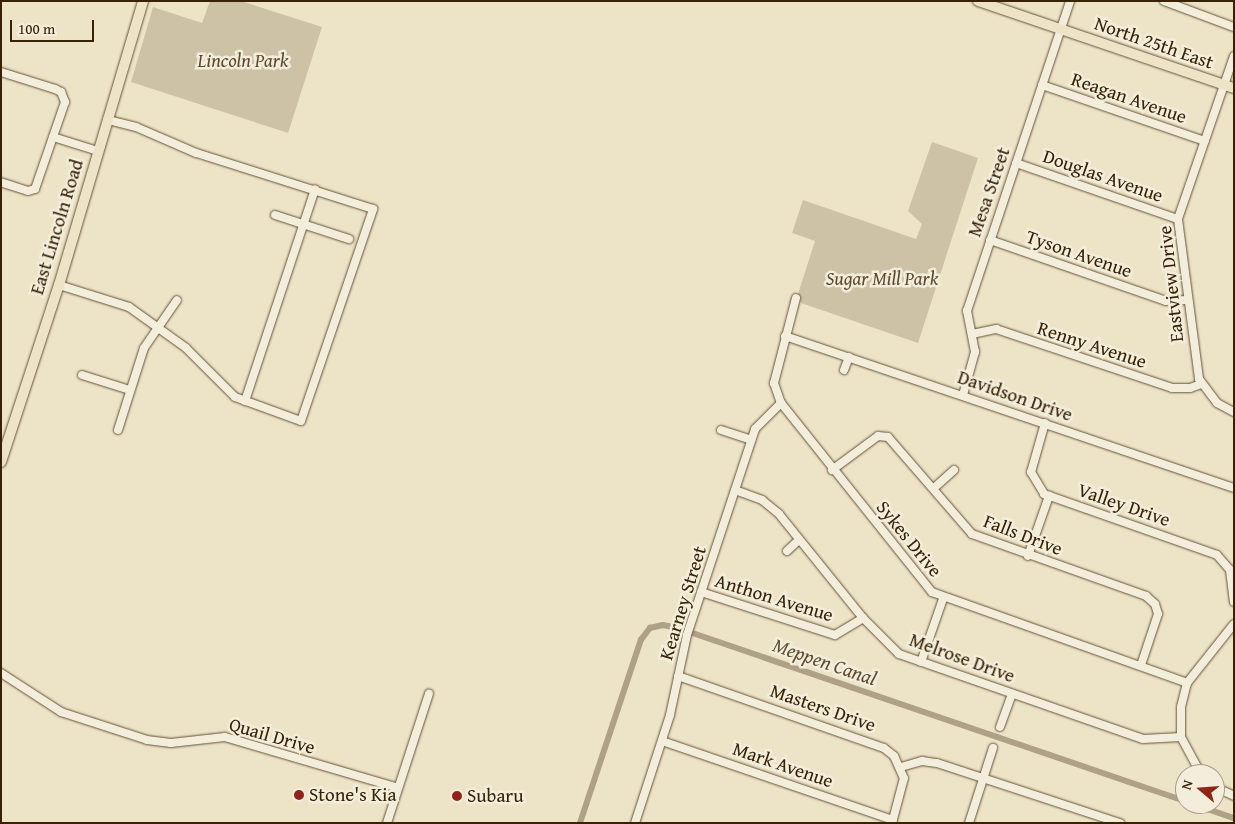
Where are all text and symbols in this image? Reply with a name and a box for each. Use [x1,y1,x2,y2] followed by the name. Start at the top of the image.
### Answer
[12,10,96,42] scale bar
[1092,12,1216,74] street label: North 25th East
[18,18,55,39] text: 100 m
[198,50,288,72] park label: Lincoln Park
[1068,68,1190,128] street label: Reagan Avenue
[963,144,1015,240] street label: Mesa Street
[1040,145,1166,207] street label: Douglas Avenue
[26,157,88,297] street label: East Lincoln Road
[1023,225,1135,283] street label: Tyson Avenue
[1154,225,1188,343] street label: Eastview Drive
[826,268,938,290] park label: Sugar Mill Park
[1035,317,1149,373] street label: Renny Avenue
[955,366,1075,426] street label: Davidson Drive
[1075,479,1173,531] street label: Valley Drive
[871,496,947,582] street label: Sykes Drive
[980,510,1066,560] street label: Falls Drive
[655,543,711,663] street label: Kearney Street
[712,569,836,627] street label: Anthon Avenue
[906,628,1018,688] street label: Melrose Drive
[770,632,880,690] water label: Meppen Canal
[767,679,879,737] street label: Masters Drive
[226,713,318,759] street label: Quail Drive
[730,737,836,793] street label: Mark Avenue
[1175,764,1225,814] north arrow
[1176,777,1198,792] text: N
[309,784,396,806] place label: Stone's Kia
[467,785,523,807] place label: Subaru
[293,789,305,801] marker: Stone's Kia
[451,790,463,802] marker: Subaru

